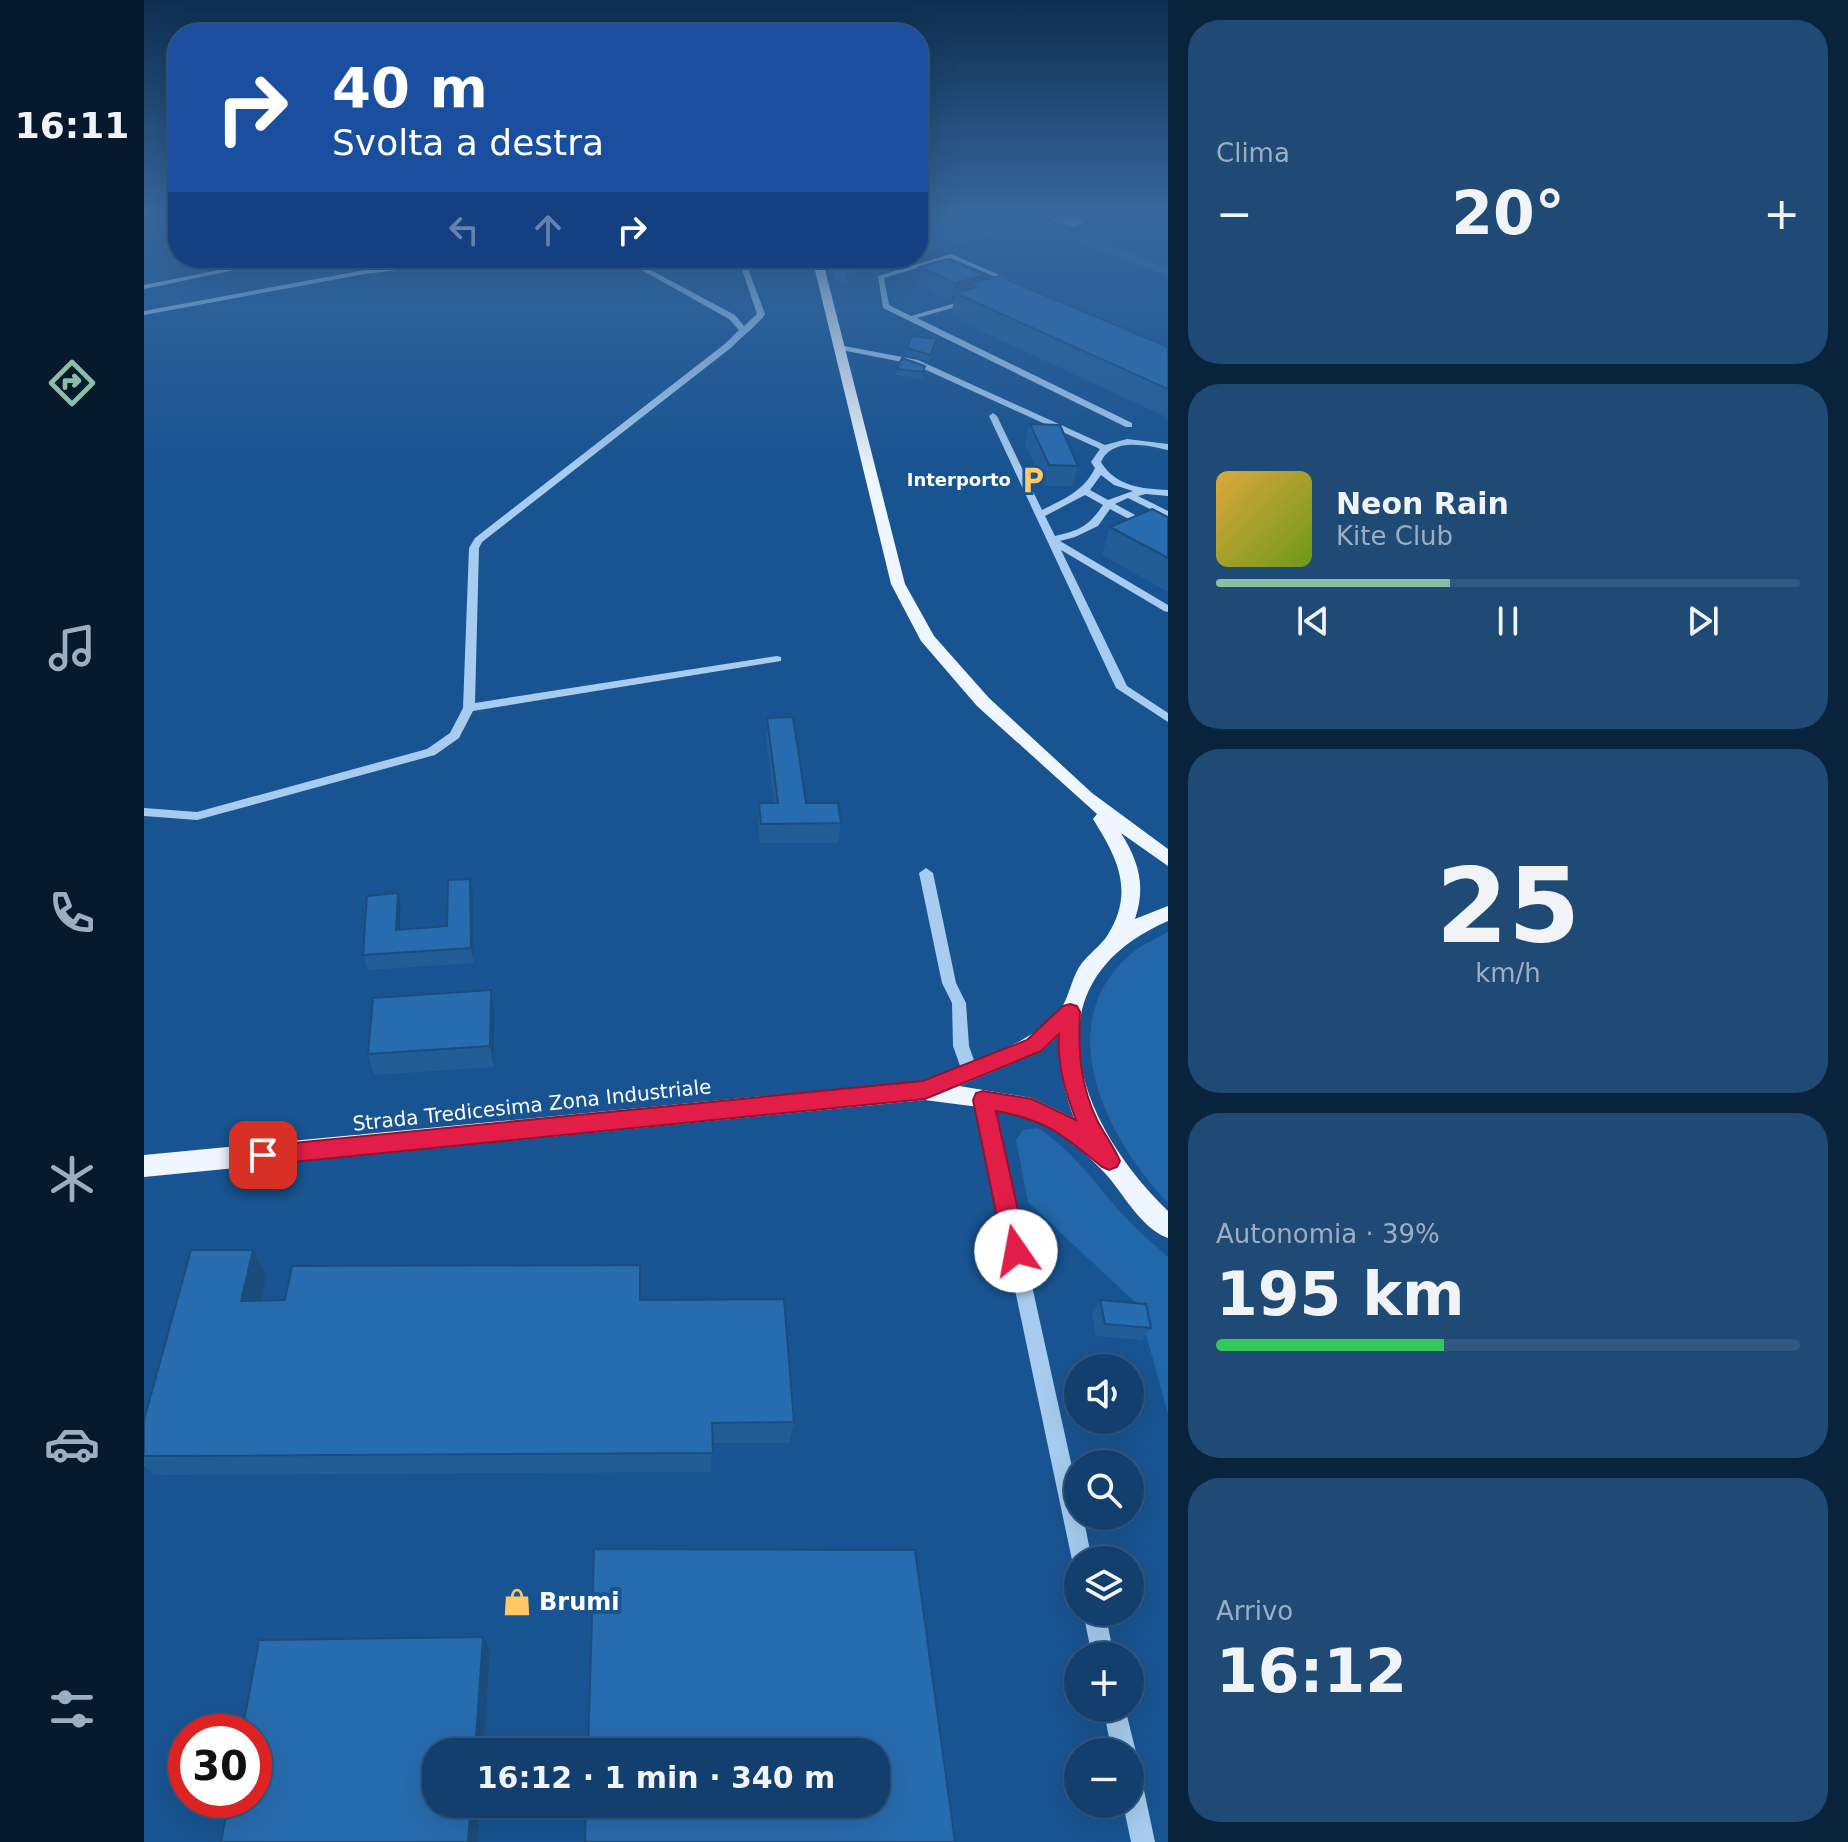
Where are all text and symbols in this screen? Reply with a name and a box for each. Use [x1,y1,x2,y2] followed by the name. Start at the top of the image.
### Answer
[332,55,488,120] text: 40 m
[200,56,304,160] icon: right
[15,105,129,146] text: 16:11
[332,122,604,163] text: Svolta a destra
[1216,138,1290,168] text: Clima
[1451,178,1565,248] text: 20°
[1216,188,1253,239] text: −
[1763,188,1800,239] text: +
[442,208,486,252] icon: left
[526,208,570,252] icon: ahead
[610,208,654,252] icon: right
[44,355,100,411] icon: directions
[1018,465,1048,495] parking icon: Interporto
[907,469,1011,490] place label: Interporto
[1336,486,1509,521] text: Neon Rain
[1336,521,1453,551] text: Kite Club
[1291,599,1335,643] icon: previous
[1486,599,1530,643] icon: pause
[1681,599,1725,643] icon: next
[44,620,100,676] icon: music
[1436,845,1580,967] text: 25
[44,885,100,941] icon: phone
[1475,958,1541,988] text: km/h
[351,1074,713,1136] street label: Strada Tredicesima Zona Industriale
[229,1121,297,1189] pin
[241,1133,285,1177] icon: arrive
[44,1151,100,1207] icon: climate
[974,1209,1058,1293] position arrow
[1216,1219,1440,1249] text: Autonomia · 39%
[1216,1259,1465,1329] text: 195 km
[1064,1354,1144,1818] map controls
[1064,1354,1144,1434] button: sound
[44,1416,100,1472] icon: car
[1064,1450,1144,1530] button: search
[1064,1546,1144,1626] button: layers
[502,1587,532,1617] shop icon: Brumi
[539,1588,619,1616] place label: Brumi
[1216,1596,1293,1626] text: Arrivo
[1216,1636,1407,1706] text: 16:12
[1064,1642,1144,1722] button: +
[44,1681,100,1737] icon: filters
[168,1714,272,1818] speed limit sign: 30
[1064,1738,1144,1818] button: −
[477,1760,835,1795] text: 16:12 · 1 min · 340 m

